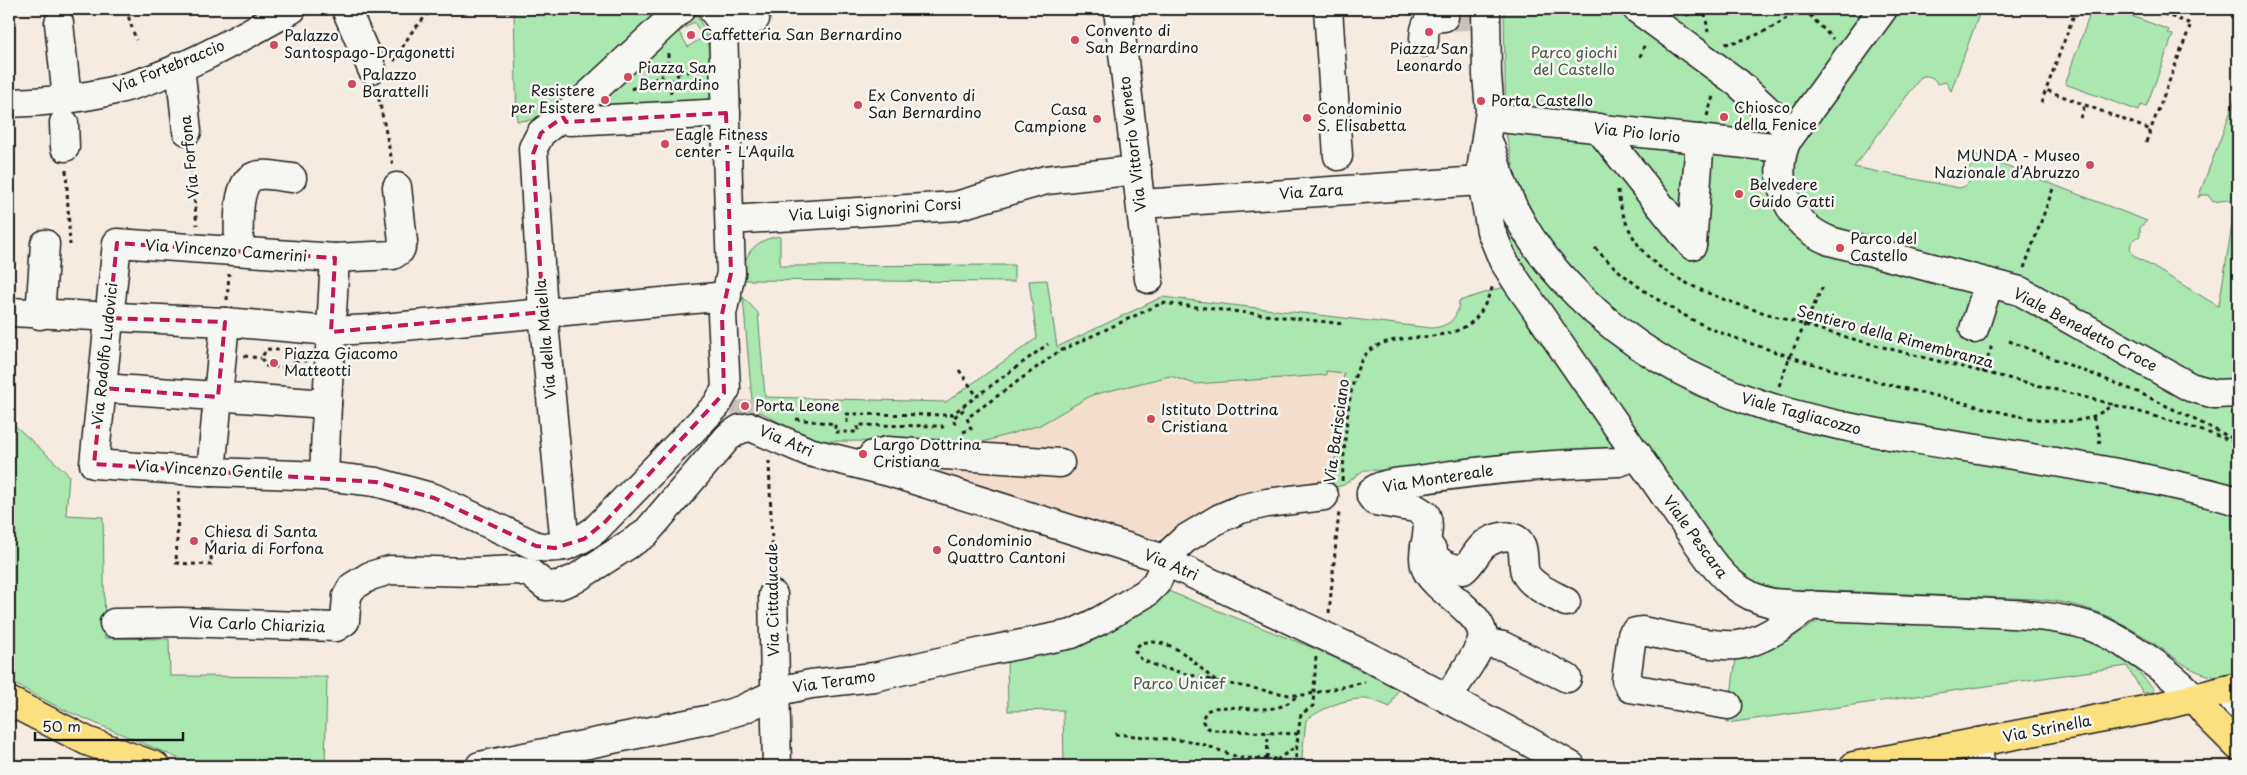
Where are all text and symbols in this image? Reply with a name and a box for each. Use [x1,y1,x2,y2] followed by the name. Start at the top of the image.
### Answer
[1085,18,1199,58] place label: Convento di San Bernardino
[701,22,902,45] place label: Caffetteria San Bernardino
[284,23,455,63] place label: Palazzo Santospago-Dragonetti
[1423,26,1435,38] marker: Piazza San Leonardo
[685,29,697,41] marker: Caffetteria San Bernardino
[109,33,228,98] street label: Via Fortebraccio
[1069,34,1081,46] marker: Convento di San Bernardino
[1390,36,1468,76] place label: Piazza San Leonardo
[268,39,280,51] marker: Palazzo Santospago-Dragonetti
[1530,40,1618,80] park label: Parco giochi del Castello
[638,55,719,95] place label: Piazza San Bernardino
[362,62,429,102] place label: Palazzo Barattelli
[622,71,634,83] marker: Piazza San Bernardino
[1112,75,1151,213] street label: Via Vittorio Veneto
[346,78,358,90] marker: Palazzo Barattelli
[511,78,595,118] place label: Resistere per Esistere
[868,83,982,123] place label: Ex Convento di San Bernardino
[1491,88,1593,111] place label: Porta Castello
[599,94,611,106] marker: Resistere per Esistere
[1475,95,1487,107] marker: Porta Castello
[1734,95,1817,135] place label: Chiosco della Fenice
[1317,96,1407,136] place label: Condominio S. Elisabetta
[1014,97,1088,137] place label: Casa Campione
[852,99,864,111] marker: Ex Convento di San Bernardino
[1718,111,1730,123] marker: Chiosco della Fenice
[1301,112,1313,124] marker: Condominio S. Elisabetta
[1091,113,1103,125] marker: Casa Campione
[173,114,204,200] street label: Via Forfona
[1593,116,1682,148] street label: Via Pio Iorio
[675,122,795,162] place label: Eagle Fitness center - L'Aquila
[659,138,671,150] marker: Eagle Fitness center - L'Aquila
[1934,143,2080,183] place label: MUNDA - Museo Nazionale d’Abruzzo
[2084,159,2096,171] marker: MUNDA - Museo Nazionale d’Abruzzo
[1749,172,1835,212] place label: Belvedere Guido Gatti
[1278,177,1344,204] street label: Via Zara
[1733,188,1745,200] marker: Belvedere Guido Gatti
[788,191,962,226] street label: Via Luigi Signorini Corsi
[1850,226,1917,266] place label: Parco del Castello
[144,232,308,267] street label: Via Vincenzo Camerini
[1834,242,1846,254] marker: Parco del Castello
[528,278,561,400] street label: Via della Maiella
[85,281,122,426] street label: Via Rodolfo Ludovici
[2010,281,2162,376] street label: Viale Benedetto Croce
[1794,298,1997,373] street label: Sentiero della Rimembranza
[284,341,398,381] place label: Piazza Giacomo Matteotti
[268,357,280,369] marker: Piazza Giacomo Matteotti
[1317,377,1354,484] street label: Via Barisciano
[1739,385,1864,440] street label: Viale Tagliacozzo
[755,393,840,416] place label: Porta Leone
[1161,397,1279,437] place label: Istituto Dottrina Cristiana
[739,400,751,412] marker: Porta Leone
[1145,413,1157,425] marker: Istituto Dottrina Cristiana
[756,418,817,461] street label: Via Atri
[873,432,982,472] place label: Largo Dottrina Cristiana
[857,448,869,460] marker: Largo Dottrina Cristiana
[134,453,284,484] street label: Via Vincenzo Gentile
[1381,457,1495,498] street label: Via Montereale
[1658,490,1735,583] street label: Viale Pescara
[204,519,324,559] place label: Chiesa di Santa Maria di Forfona
[947,528,1066,568] place label: Condominio Quattro Cantoni
[188,535,200,547] marker: Chiesa di Santa Maria di Forfona
[1141,542,1202,585] street label: Via Atri
[759,543,784,657] street label: Via Cittaducale
[931,544,943,556] marker: Condominio Quattro Cantoni
[188,610,327,637] street label: Via Carlo Chiarizia
[791,663,877,698] street label: Via Teramo
[1133,671,1226,694] park label: Parco Unicef
[2001,708,2093,747] street label: Via Strinella
[35,710,182,742] scale bar
[42,714,81,737] text: 50 m

